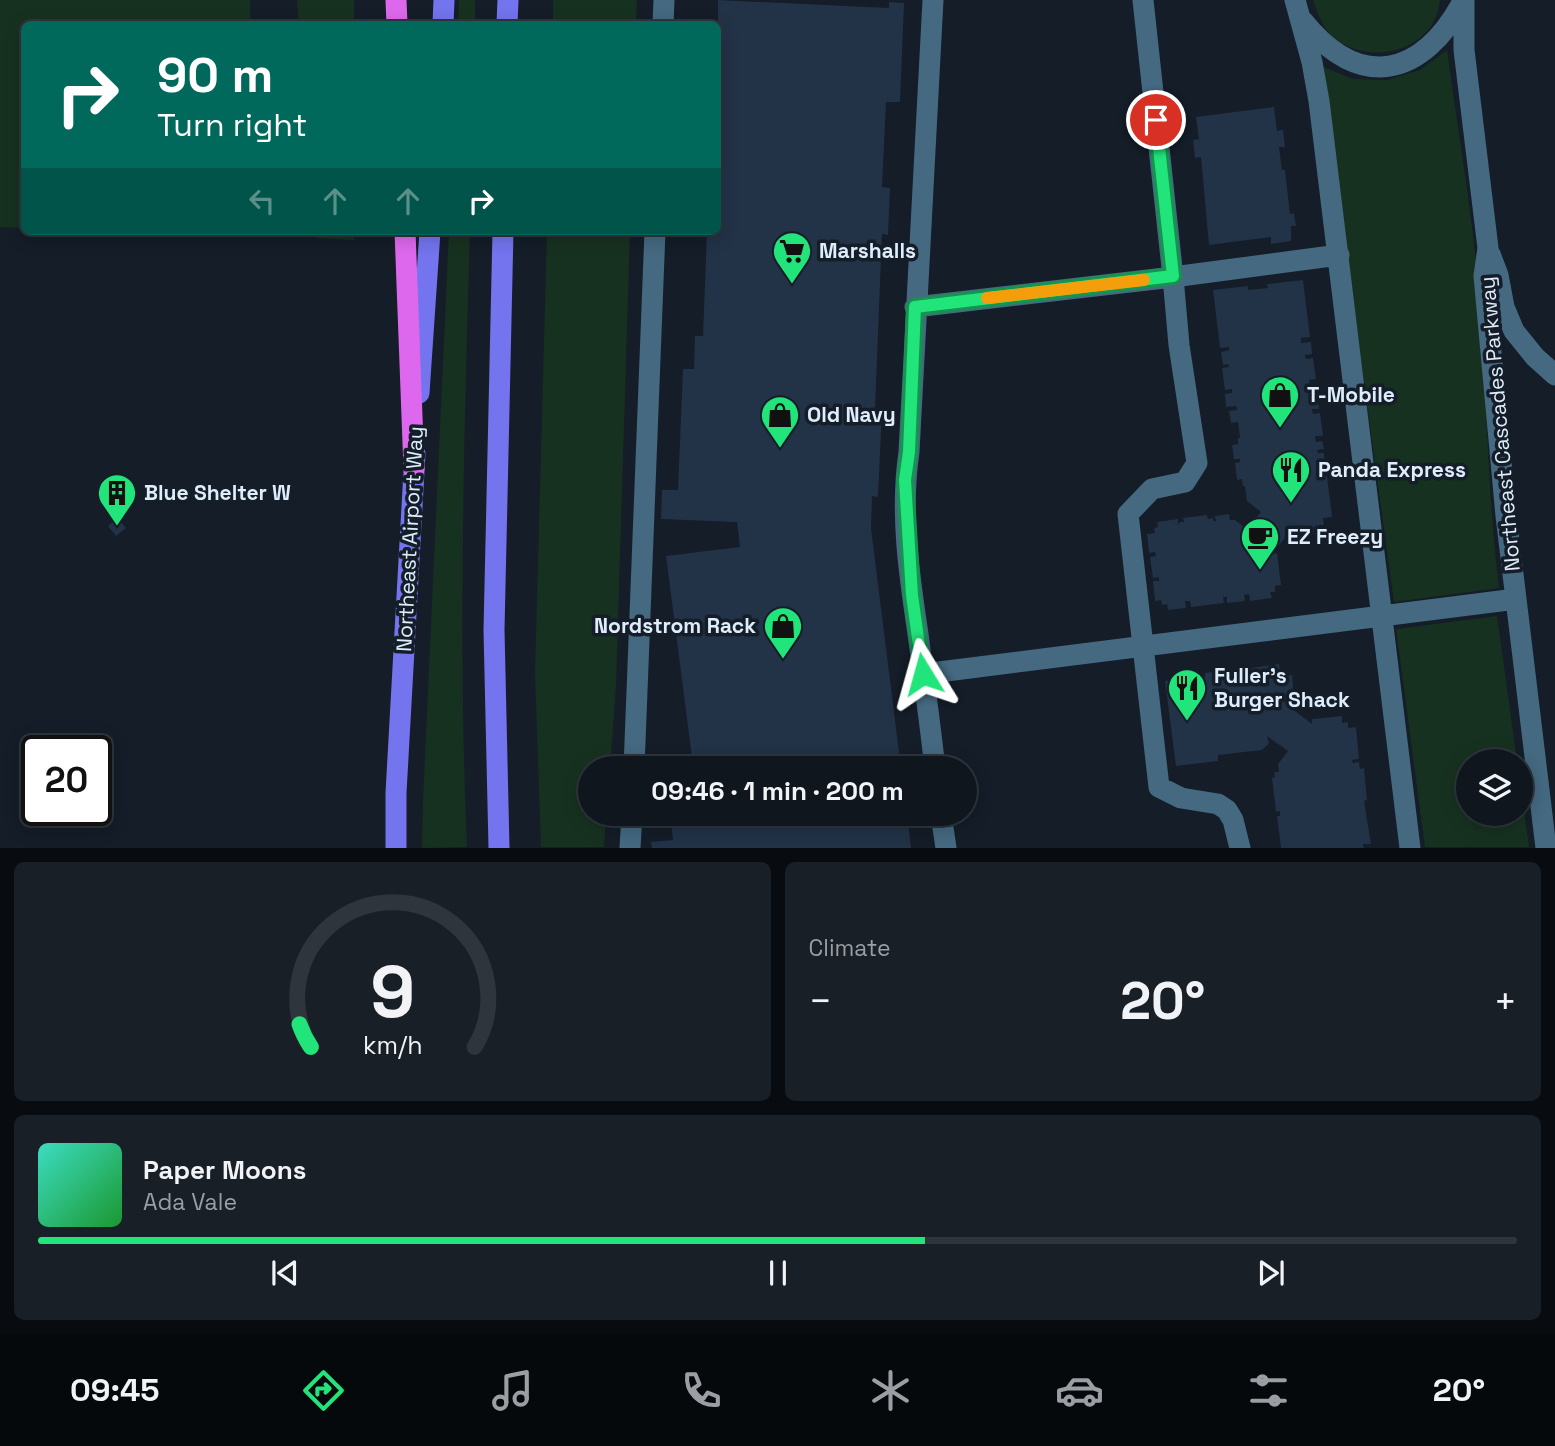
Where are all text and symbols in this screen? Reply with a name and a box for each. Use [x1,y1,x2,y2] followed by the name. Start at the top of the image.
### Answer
[157,44,273,106] text: 90 m
[42,49,133,140] icon: right
[1126,90,1186,150] pin
[1137,101,1175,139] icon: arrive
[157,105,307,145] text: Turn right
[243,182,281,220] icon: left
[316,182,354,220] icon: ahead
[389,182,427,220] icon: ahead
[462,182,500,220] icon: right
[771,230,813,285] supermarket icon: Marshalls
[819,237,916,264] place label: Marshalls
[1473,275,1526,573] street label: Northeast Cascades Parkway
[1259,374,1301,429] shop icon: T-Mobile
[1307,381,1395,408] place label: T-Mobile
[759,394,801,449] shop icon: Old Navy
[807,401,896,428] place label: Old Navy
[390,426,429,652] street label: Northeast Airport Way
[1270,449,1312,504] restaurant icon: Panda Express
[1318,456,1466,483] place label: Panda Express
[96,472,138,527] building icon: Blue Shelter W
[144,479,291,506] place label: Blue Shelter W
[1239,516,1281,571] cafe icon: EZ Freezy
[1287,523,1383,550] place label: EZ Freezy
[762,605,804,660] shop icon: Nordstrom Rack
[594,612,756,639] place label: Nordstrom Rack
[886,637,960,711] position arrow
[1214,662,1350,713] place label: Fuller’s Burger Shack
[1166,667,1208,722] restaurant icon: Fuller’s Burger Shack
[21,735,112,826] speed limit sign: 20
[1456,749,1533,826] map controls
[1456,749,1533,826] button: layers
[651,774,904,808] text: 09:46 · 1 min · 200 m
[809,933,891,963] text: Climate
[370,946,415,1039] text: 9
[1120,968,1205,1034] text: 20°
[809,977,832,1025] text: −
[1493,977,1517,1025] text: +
[362,1029,422,1061] text: km/h
[143,1153,306,1187] text: Paper Moons
[143,1187,237,1217] text: Ada Vale
[266,1254,304,1292] icon: previous
[759,1254,797,1292] icon: pause
[1252,1254,1290,1292] icon: next
[299,1366,348,1415] icon: directions
[488,1366,537,1415] icon: music
[677,1366,726,1415] icon: phone
[866,1366,915,1415] icon: climate
[1055,1366,1104,1415] icon: car
[1244,1366,1293,1415] icon: filters
[70,1370,160,1410] text: 09:45
[1433,1370,1485,1410] text: 20°

